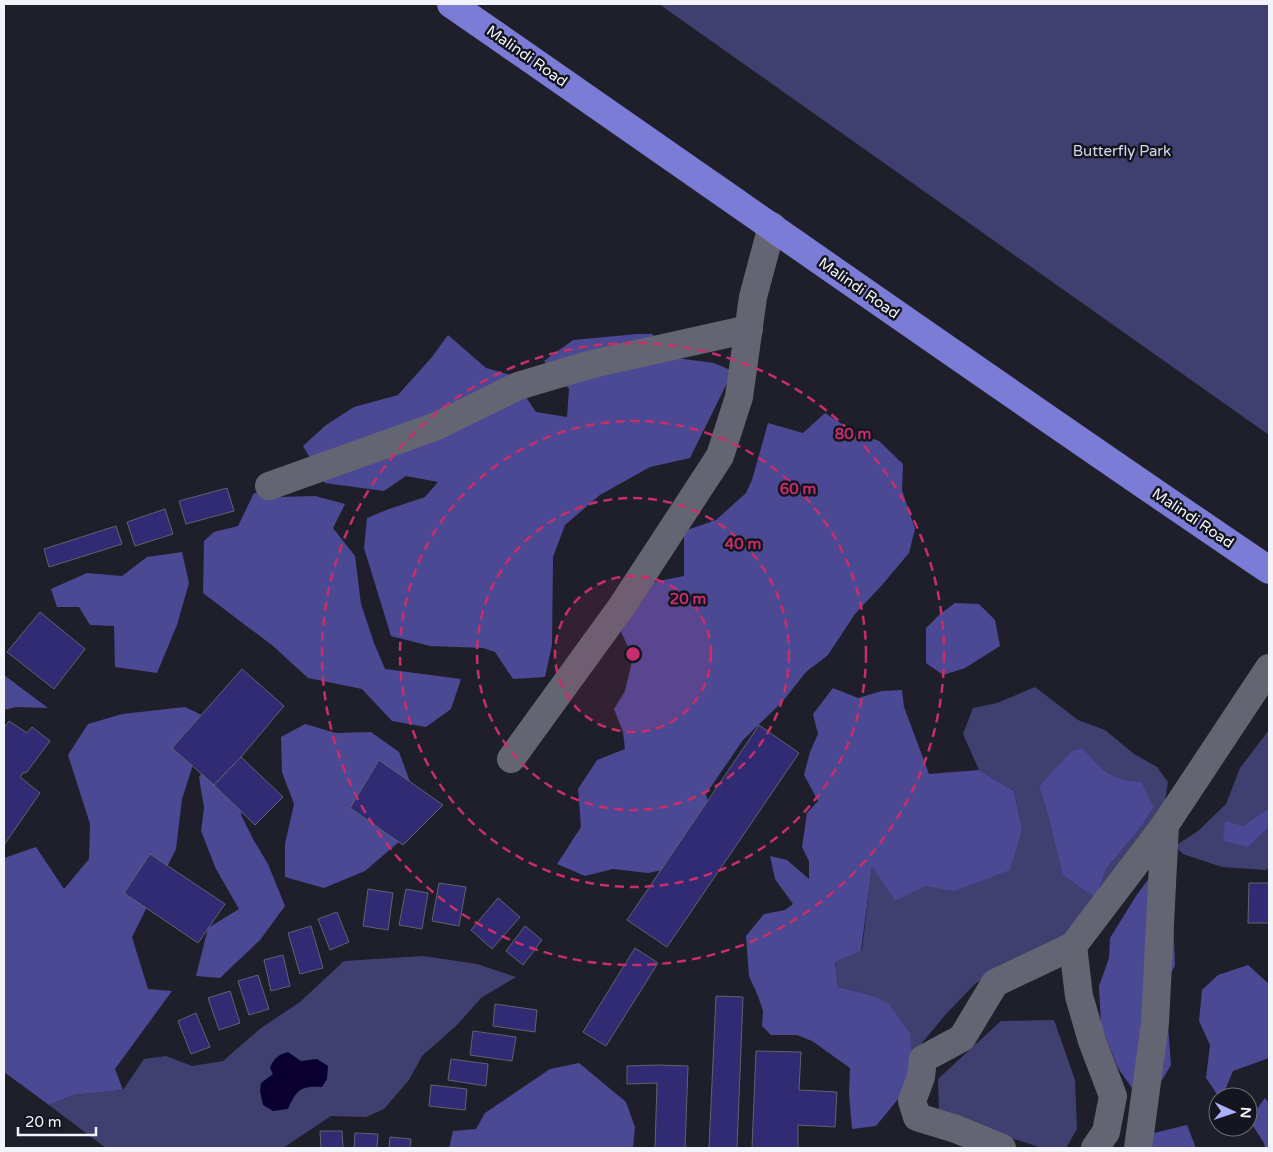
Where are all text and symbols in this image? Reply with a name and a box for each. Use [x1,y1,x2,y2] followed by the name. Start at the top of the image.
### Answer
[483,22,571,90] street label: Malindi Road
[1073,142,1171,160] park label: Butterfly Park
[815,254,903,322] street label: Malindi Road
[835,425,871,443] text: 80 m
[780,480,816,498] text: 60 m
[1149,484,1237,552] street label: Malindi Road
[725,535,761,553] text: 40 m
[670,590,706,608] text: 20 m
[624,645,642,663] centre of rings
[1208,1087,1258,1137] north arrow
[18,1104,95,1136] scale bar
[1237,1107,1254,1119] text: N
[25,1113,62,1131] text: 20 m

